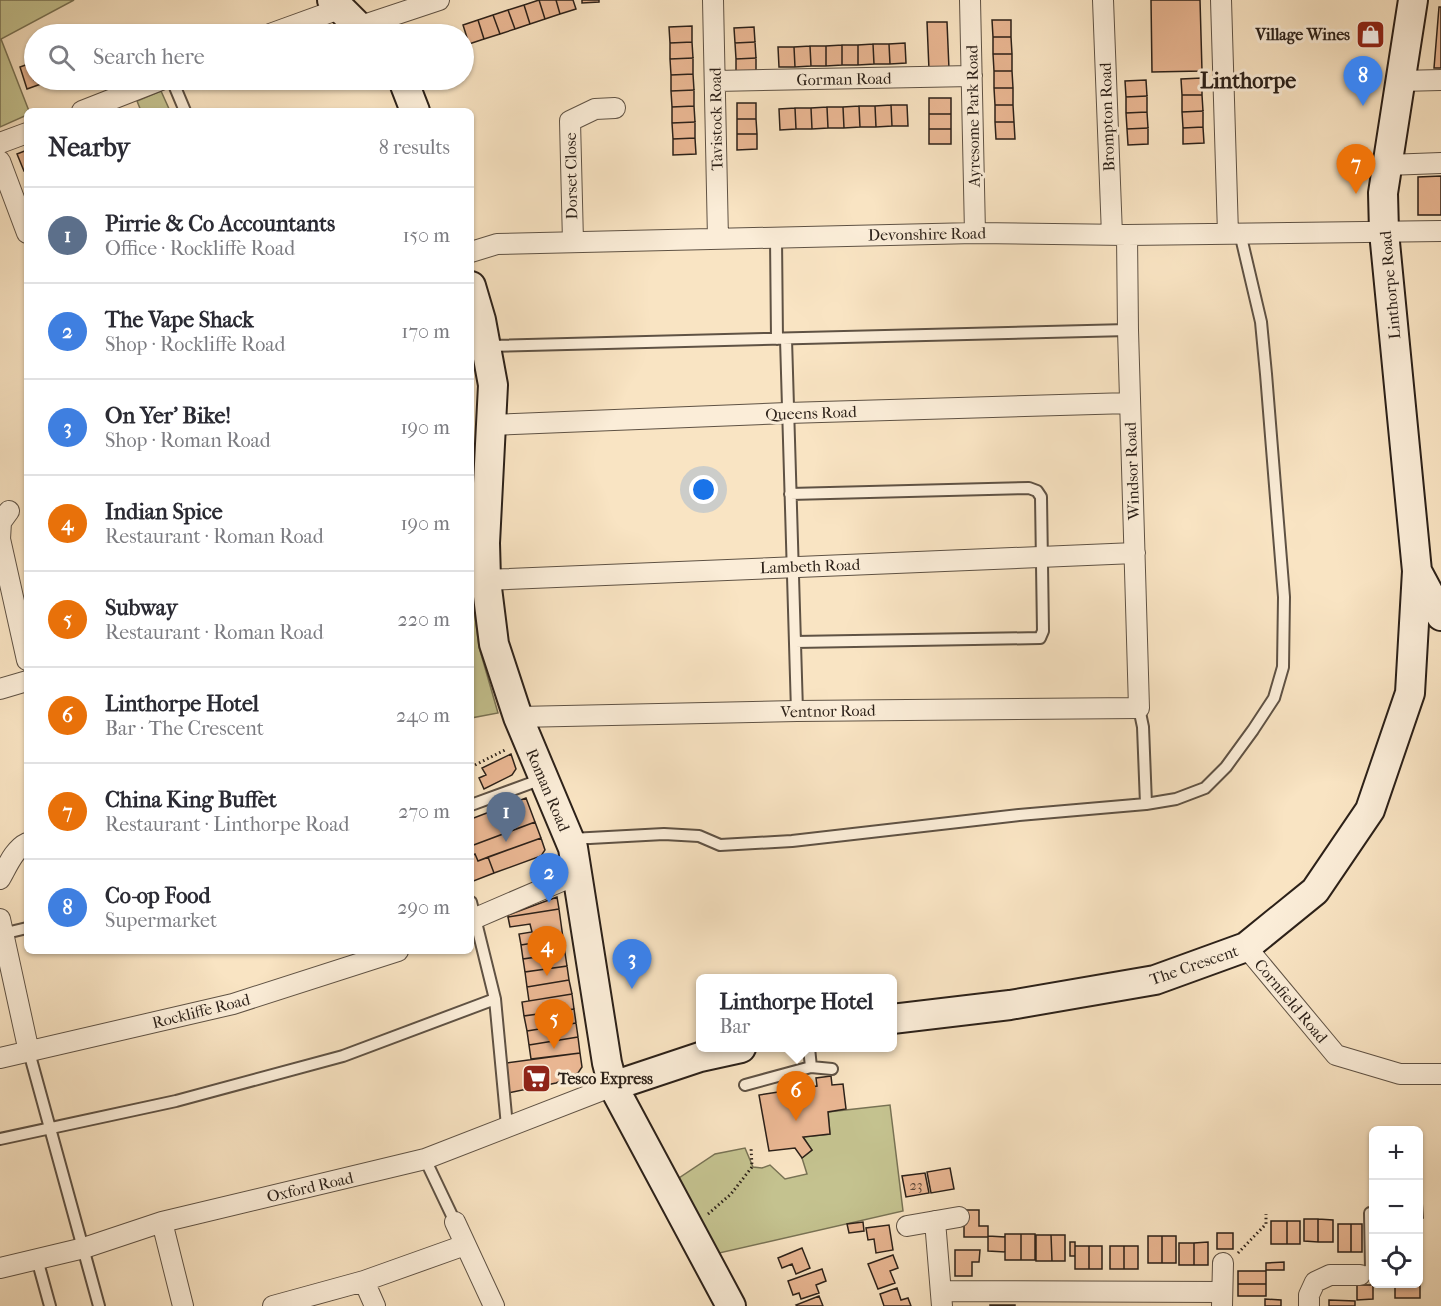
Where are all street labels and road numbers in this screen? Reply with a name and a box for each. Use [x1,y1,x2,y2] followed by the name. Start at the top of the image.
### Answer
[962,44,984,188] street label: Ayresome Park Road
[1096,62,1118,172] street label: Brompton Road
[706,67,726,171] street label: Tavistock Road
[796,69,892,89] street label: Gorman Road
[561,132,581,220] street label: Dorset Close
[868,223,987,245] street label: Devonshire Road
[1376,230,1404,340] street label: Linthorpe Road
[765,402,857,424] street label: Queens Road
[1121,421,1143,521] street label: Windsor Road
[760,555,861,577] street label: Lambeth Road
[779,701,876,721] street label: Ventnor Road
[522,746,574,835] street label: Roman Road
[1147,941,1241,989] street label: The Crescent
[1250,955,1332,1047] street label: Cornfield Road
[150,990,252,1032] street label: Rockliffe Road
[265,1168,355,1206] street label: Oxford Road

